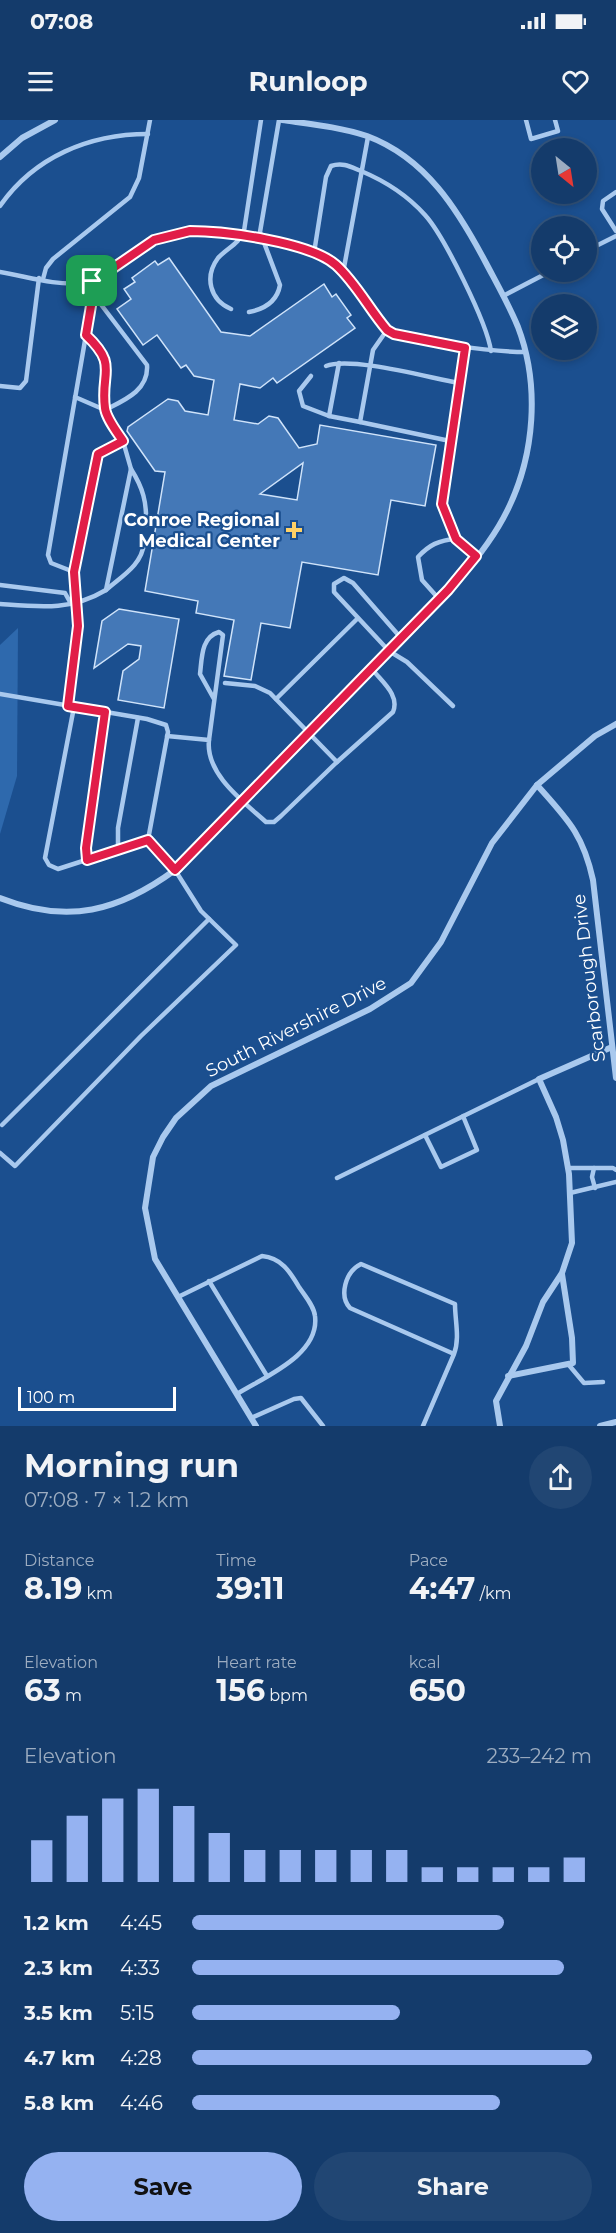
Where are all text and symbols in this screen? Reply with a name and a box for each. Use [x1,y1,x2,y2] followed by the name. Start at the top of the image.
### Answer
[30,8,93,35] text: 07:08
[24,65,57,98] icon: menu
[248,65,368,98] text: Runloop
[559,65,592,98] icon: heart
[531,138,597,204] north arrow
[531,138,597,360] map controls
[531,216,597,282] button: locate
[66,255,117,306] pin
[75,264,108,297] icon: arrive
[531,294,597,360] button: layers
[124,509,280,552] place label: Conroe Regional Medical Center
[285,521,303,539] marker: Conroe Regional Medical Center
[568,893,610,1063] street label: Scarborough Drive
[202,972,390,1082] street label: South Rivershire Drive
[18,1384,176,1412] scale bar
[27,1388,75,1407] text: 100 m
[24,1445,239,1485] text: Morning run
[529,1446,592,1509] button: share
[24,1488,189,1512] text: 07:08 · 7 × 1.2 km
[24,1551,94,1570] text: Distance
[216,1551,256,1570] text: Time
[409,1551,448,1570] text: Pace
[24,1570,82,1607] text: 8.19
[216,1570,285,1607] text: 39:11
[409,1570,475,1607] text: 4:47
[82,1584,113,1603] text: km
[475,1584,512,1603] text: /km
[24,1653,98,1672] text: Elevation
[216,1653,297,1672] text: Heart rate
[409,1653,441,1672] text: kcal
[24,1672,61,1709] text: 63
[216,1672,265,1709] text: 156
[409,1672,466,1709] text: 650
[61,1686,82,1705] text: m
[265,1686,308,1705] text: bpm
[24,1744,116,1768] text: Elevation
[487,1744,592,1768] text: 233–242 m
[24,1911,89,1935] text: 1.2 km
[120,1911,162,1935] text: 4:45
[24,1956,93,1980] text: 2.3 km
[120,1956,160,1980] text: 4:33
[24,2001,93,2025] text: 3.5 km
[120,2001,154,2025] text: 5:15
[24,2046,95,2070] text: 4.7 km
[120,2046,162,2070] text: 4:28
[24,2091,94,2115] text: 5.8 km
[120,2091,163,2115] text: 4:46
[24,2152,302,2221] button: Save
[314,2152,592,2221] button: Share

